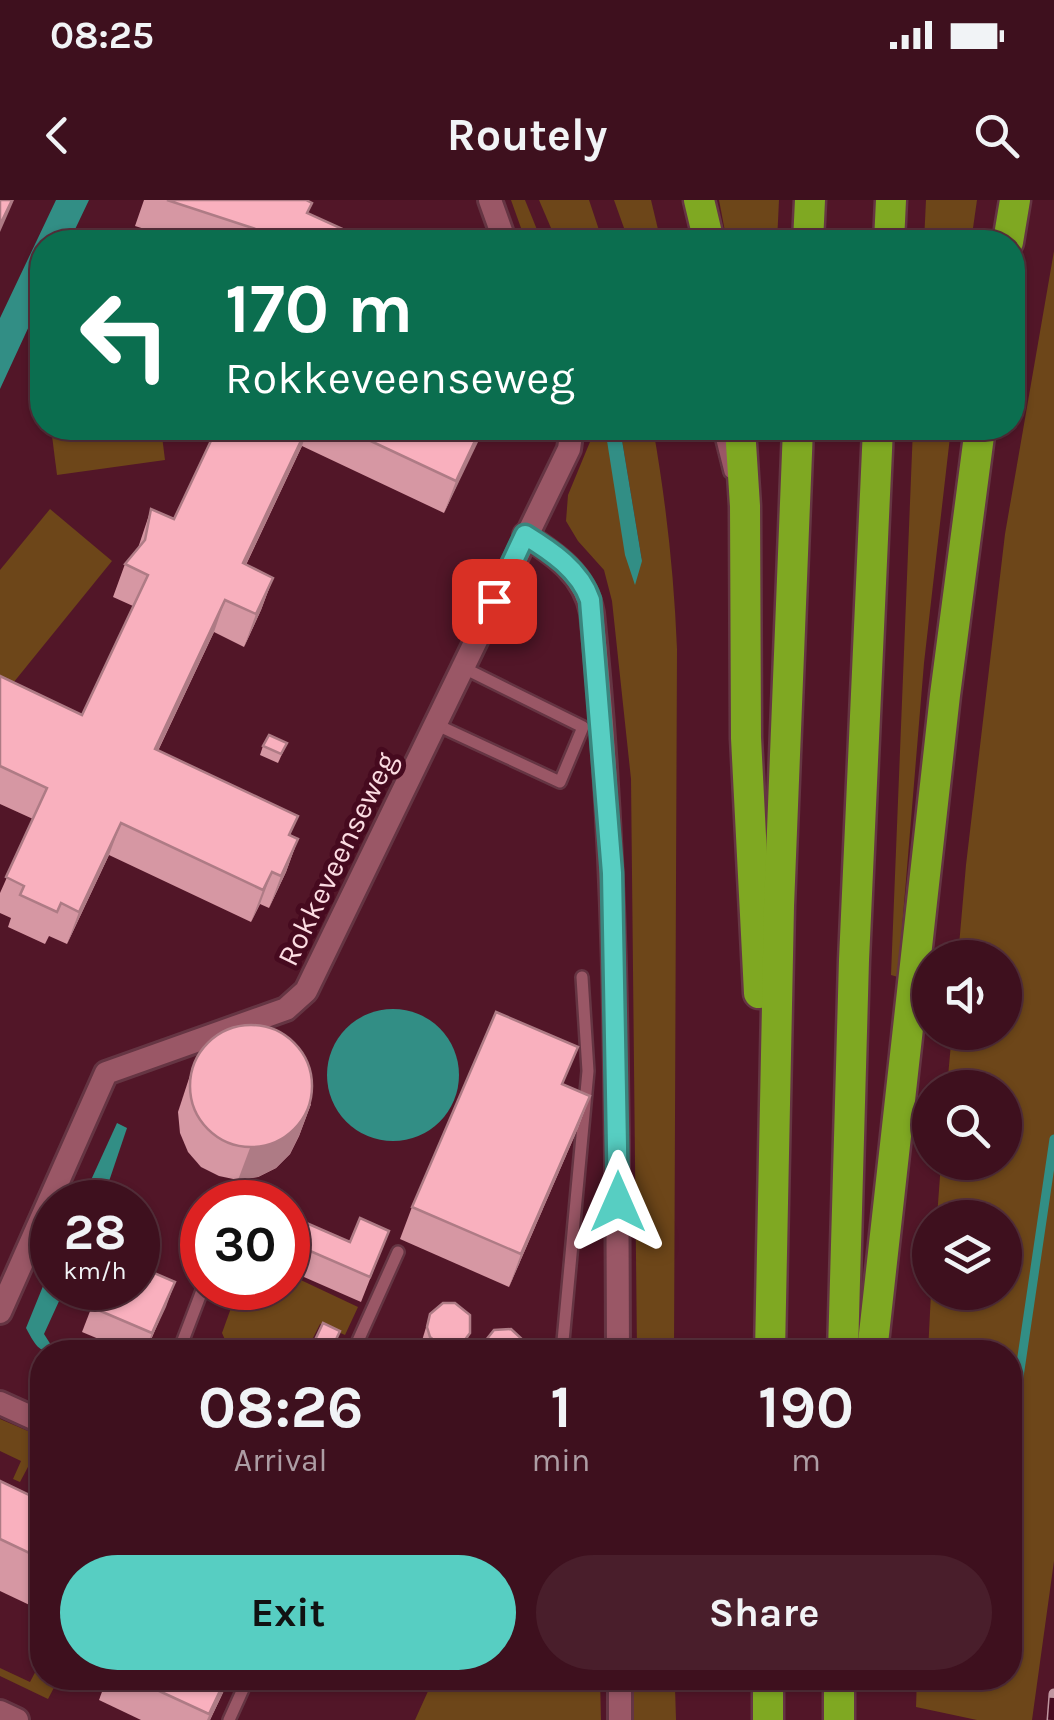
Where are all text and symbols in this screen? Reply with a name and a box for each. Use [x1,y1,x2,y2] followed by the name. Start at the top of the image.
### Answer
[50,13,154,58] text: 08:25
[30,108,85,163] icon: back
[969,108,1024,163] icon: search
[447,109,607,161] text: Routely
[225,268,413,350] text: 170 m
[60,270,190,400] icon: left
[225,352,575,404] text: Rokkeveenseweg
[452,559,537,644] pin
[467,574,522,629] icon: arrive
[270,746,404,972] street label: Rokkeveenseweg
[912,940,1022,1310] map controls
[912,940,1022,1050] button: sound
[912,1070,1022,1180] button: search
[566,1150,670,1254] position arrow
[180,1180,310,1310] speed limit sign: 30
[912,1200,1022,1310] button: layers
[64,1203,126,1262] text: 28
[63,1256,127,1285] text: km/h
[198,1372,364,1442] text: 08:26
[550,1372,572,1442] text: 1
[758,1372,854,1442] text: 190
[234,1442,328,1479] text: Arrival
[531,1442,590,1479] text: min
[791,1442,821,1479] text: m
[60,1555,516,1670] button: Exit
[536,1555,992,1670] button: Share

